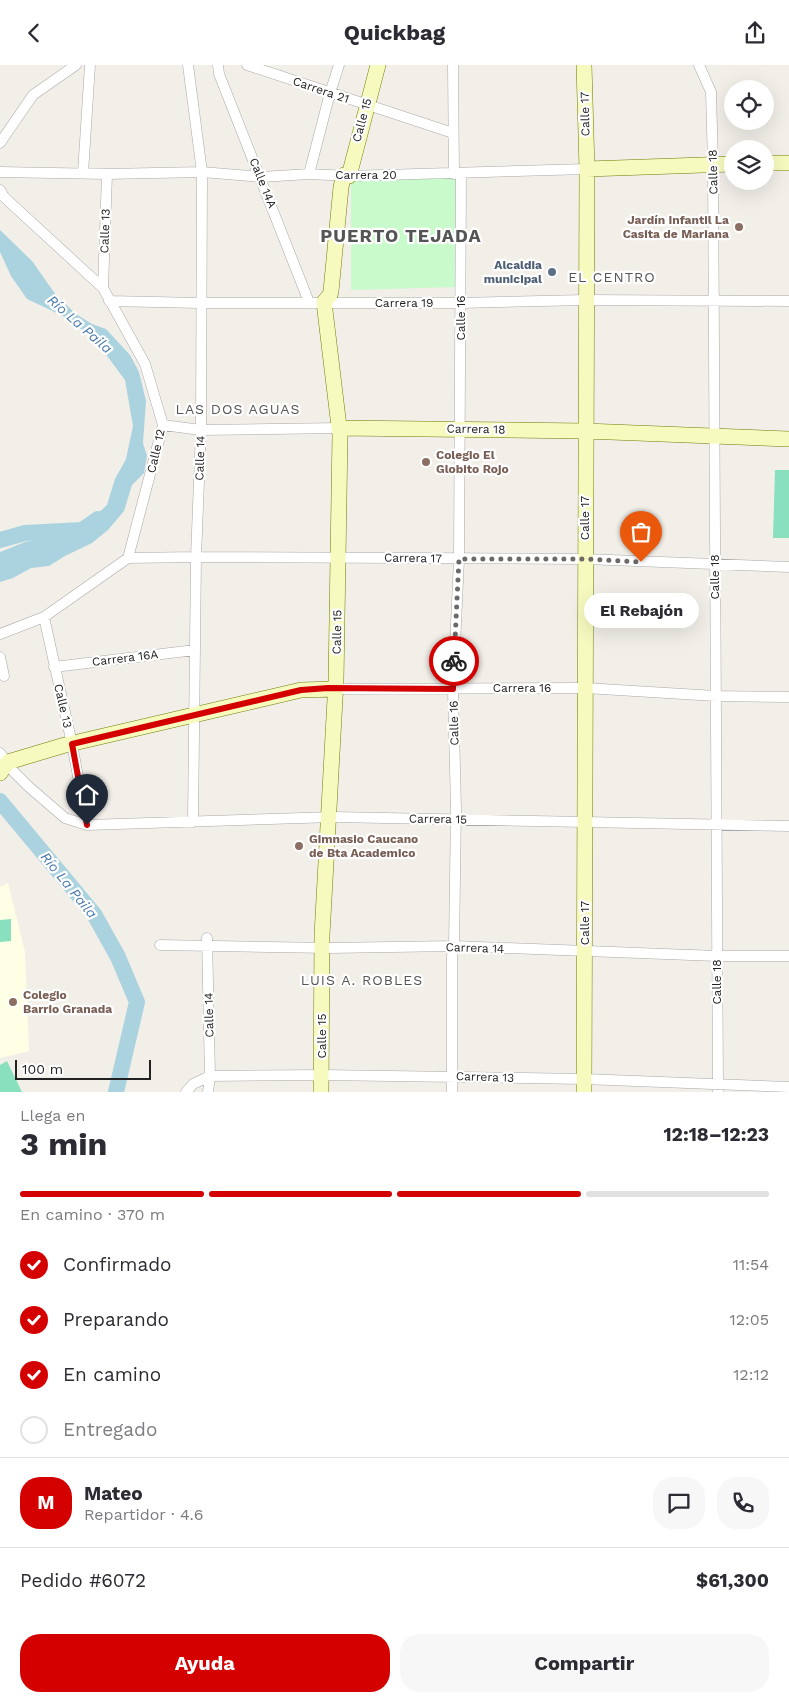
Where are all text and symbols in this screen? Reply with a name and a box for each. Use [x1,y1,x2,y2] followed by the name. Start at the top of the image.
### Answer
[20,19,48,47] icon: back
[741,19,769,47] icon: share
[344,20,445,45] text: Quickbag
[291,74,351,106] street label: Carrera 21
[724,80,774,190] map controls
[724,80,774,130] button: locate
[578,91,592,136] street label: Calle 17
[349,97,375,143] street label: Calle 15
[724,140,774,190] button: layers
[706,149,720,195] street label: Calle 18
[247,156,279,210] street label: Calle 14A
[335,168,397,182] street label: Carrera 20
[97,208,113,254] street label: Calle 13
[623,213,729,241] place label: Jardín Infantil La Casita de Mariana
[733,221,745,233] marker: Jardín Infantil La Casita de Mariana
[320,225,482,246] district label: PUERTO TEJADA
[484,258,542,286] place label: Alcaldia municipal
[546,266,558,278] marker: Alcaldia municipal
[568,269,656,285] district label: EL CENTRO
[45,292,116,357] water label: Río La Paila
[454,295,468,341] street label: Calle 16
[375,296,433,310] street label: Carrera 19
[176,401,300,417] district label: LAS DOS AGUAS
[447,421,505,437] street label: Carrera 18
[144,428,168,474] street label: Calle 12
[192,435,208,481] street label: Calle 14
[436,448,509,476] place label: Colegio El Globito Rojo
[420,456,432,468] marker: Colegio El Globito Rojo
[578,495,592,540] street label: Calle 17
[620,511,662,562] pin
[627,518,655,546] icon: bag
[384,550,442,566] street label: Carrera 17
[708,554,722,600] street label: Calle 18
[584,592,698,627] callout: El Rebajón
[600,601,683,620] text: El Rebajón
[330,609,344,655] street label: Calle 15
[429,636,479,686] courier
[91,647,159,669] street label: Carrera 16A
[440,647,468,675] icon: bike
[493,681,551,695] street label: Carrera 16
[51,683,75,729] street label: Calle 13
[447,700,461,746] street label: Calle 16
[66,774,108,825] pin
[73,781,101,809] icon: home
[409,811,467,827] street label: Carrera 15
[309,832,418,860] place label: Gimnasio Caucano de Bta Academico
[293,840,305,852] marker: Gimnasio Caucano de Bta Academico
[38,849,101,921] water label: Río La Paila
[578,900,592,945] street label: Calle 17
[445,940,505,956] street label: Carrera 14
[710,959,724,1005] street label: Calle 18
[301,972,423,988] district label: LUIS A. ROBLES
[23,988,112,1016] place label: Colegio Barrio Granada
[202,992,216,1038] street label: Calle 14
[7,996,19,1008] marker: Colegio Barrio Granada
[315,1014,329,1058] street label: Calle 15
[15,1057,151,1080] scale bar
[22,1061,63,1077] text: 100 m
[456,1069,514,1085] street label: Carrera 13
[20,1106,86,1125] text: Llega en
[663,1123,769,1146] text: 12:18–12:23
[20,1125,107,1163] text: 3 min
[20,1205,165,1224] text: En camino · 370 m
[20,1251,48,1279] icon: check
[63,1253,172,1276] text: Confirmado
[733,1255,769,1274] text: 11:54
[20,1306,48,1334] icon: check
[63,1308,169,1331] text: Preparando
[729,1310,769,1329] text: 12:05
[20,1361,48,1389] icon: check
[63,1363,161,1386] text: En camino
[733,1365,769,1384] text: 12:12
[63,1418,157,1441] text: Entregado
[653,1477,705,1529] button: chat
[717,1477,769,1529] button: phone
[84,1482,143,1505] text: Mateo
[37,1491,55,1514] text: M
[84,1505,203,1524] text: Repartidor · 4.6
[20,1569,146,1592] text: Pedido #6072
[696,1569,769,1592] text: $61,300
[20,1634,390,1692] button: Ayuda
[400,1634,769,1692] button: Compartir

